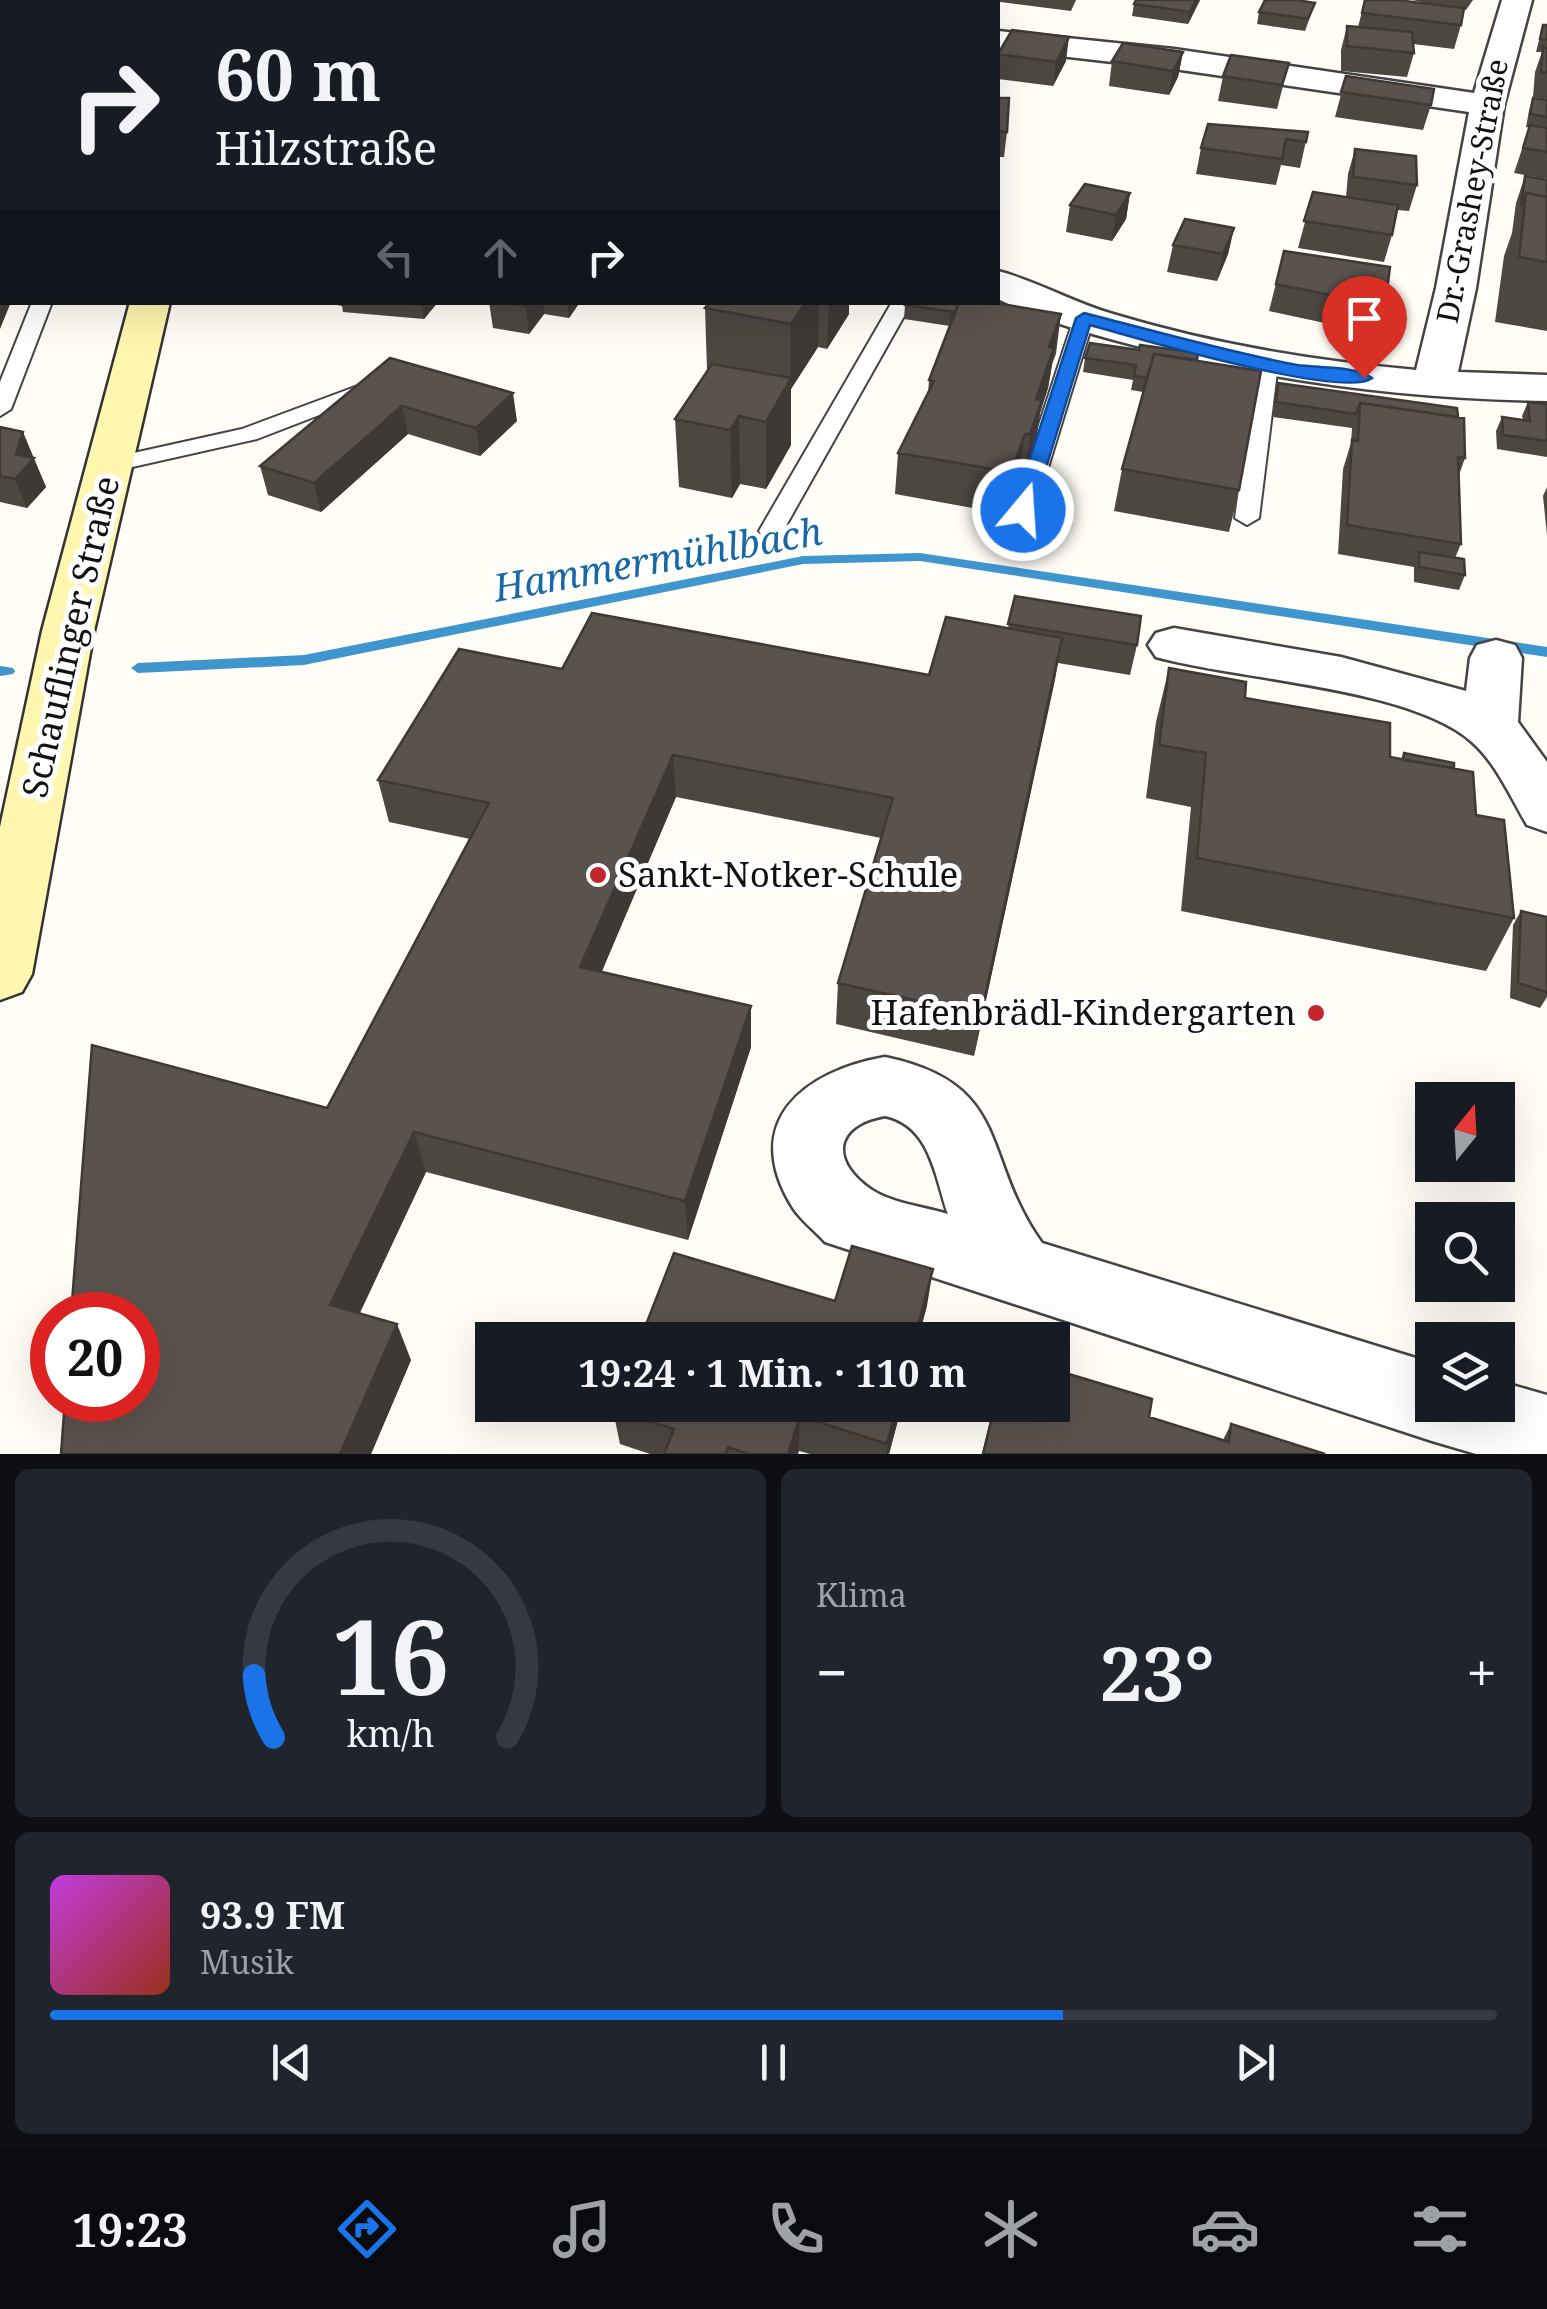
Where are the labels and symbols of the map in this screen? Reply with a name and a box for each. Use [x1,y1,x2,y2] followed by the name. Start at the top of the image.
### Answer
[1426,55,1517,326] street label: Dr.-Grashey-Straße
[1322,276,1407,379] pin
[971,458,1075,562] position arrow
[10,471,129,802] street label: Schauflinger Straße
[488,504,826,613] water label: Hammermühlbach
[618,850,958,897] place label: Sankt-Notker-Schule
[587,864,609,886] marker: Sankt-Notker-Schule
[871,988,1296,1035] place label: Hafenbrädl-Kindergarten
[1305,1002,1327,1024] marker: Hafenbrädl-Kindergarten
[1415,1082,1515,1182] north arrow
[30,1292,160,1422] speed limit sign: 20

